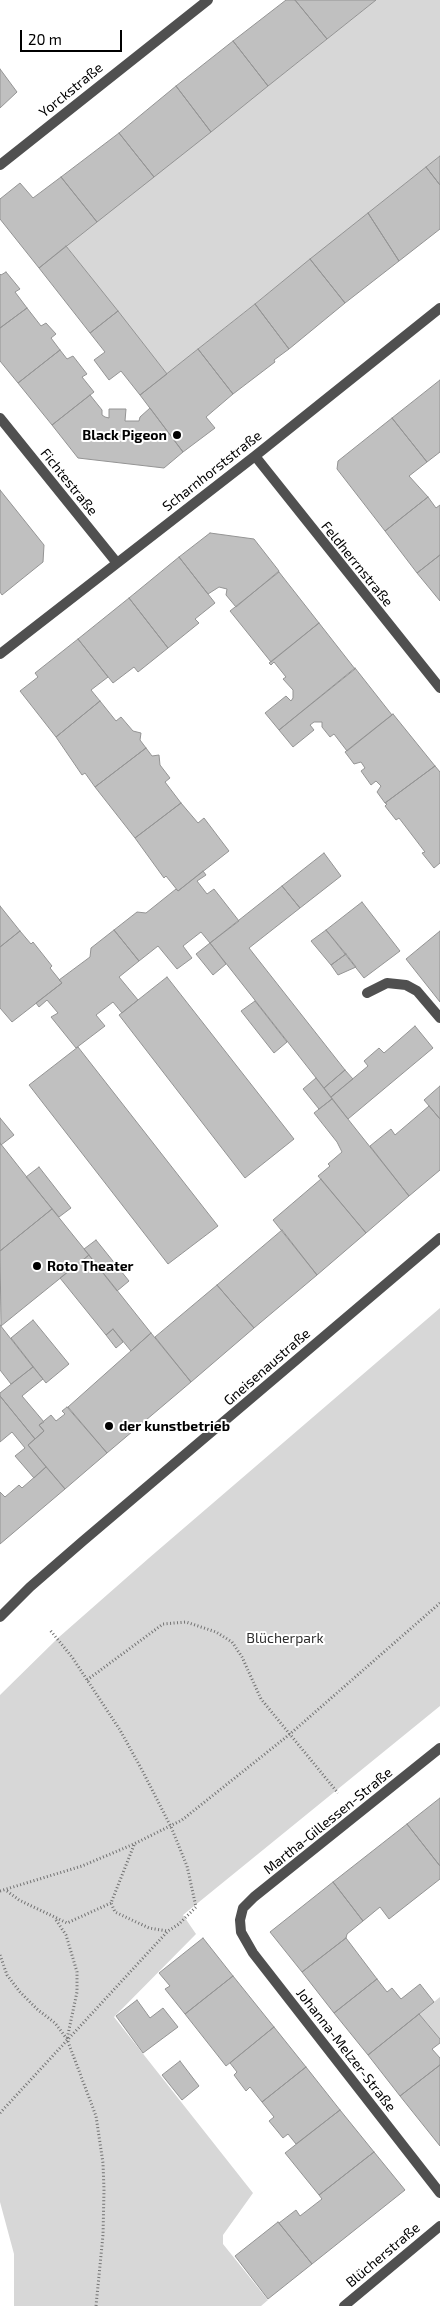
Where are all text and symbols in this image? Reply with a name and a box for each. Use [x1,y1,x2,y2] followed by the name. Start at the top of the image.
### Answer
[22,20,125,52] scale bar
[28,30,62,48] text: 20 m
[36,59,106,121] street label: Yorckstraße
[82,427,167,443] place label: Black Pigeon
[159,427,265,515] street label: Scharnhorststraße
[171,429,183,441] marker: Black Pigeon
[37,445,101,519] street label: Fichtestraße
[318,518,396,610] street label: Feldherrnstraße
[47,1258,134,1274] place label: Roto Theater
[31,1260,43,1272] marker: Roto Theater
[220,1325,314,1409] street label: Gneisenaustraße
[119,1418,230,1434] place label: der kunstbetrieb
[103,1420,115,1432] marker: der kunstbetrieb
[246,1630,324,1646] park label: Blücherpark
[260,1764,396,1878] street label: Martha-Gillessen-Straße
[293,1985,399,2115] street label: Johanna-Melzer-Straße
[342,2219,424,2291] street label: Blücherstraße

